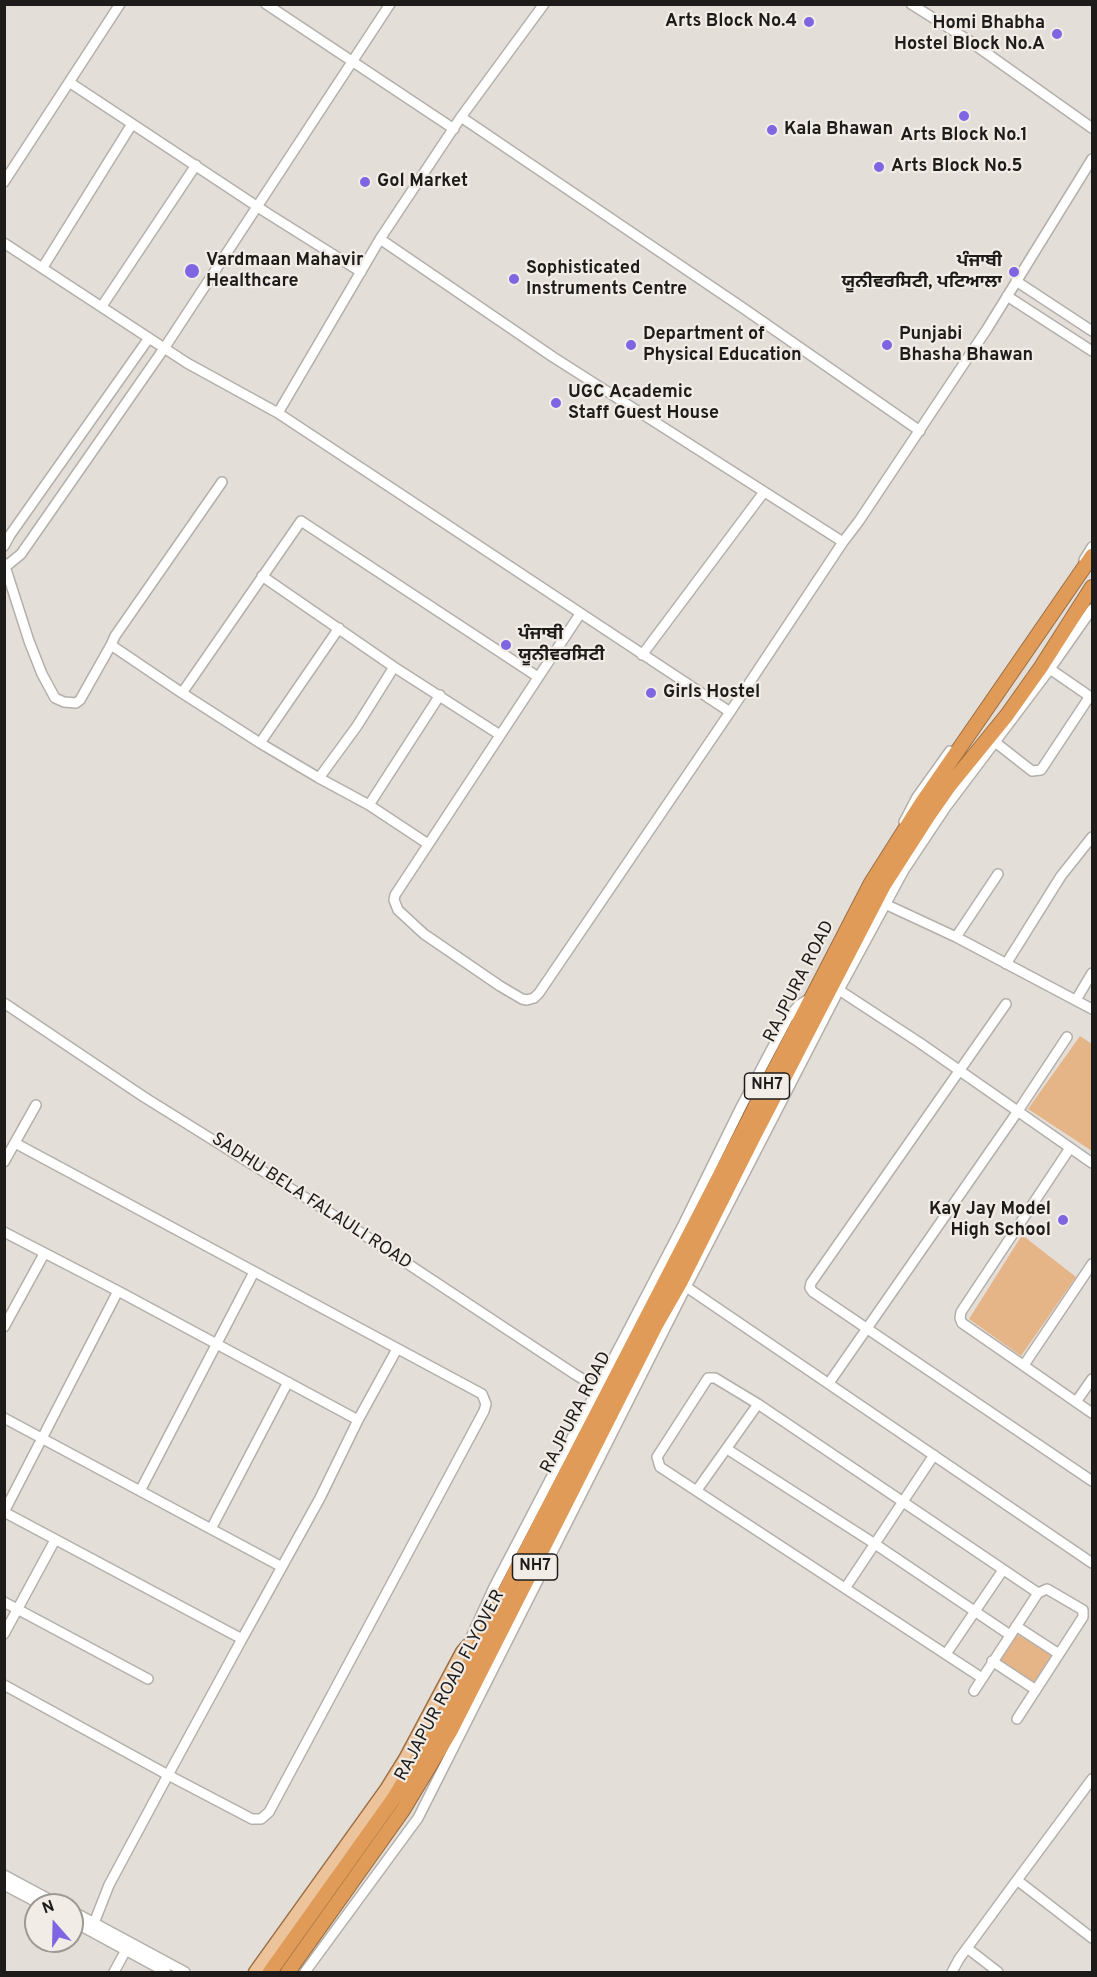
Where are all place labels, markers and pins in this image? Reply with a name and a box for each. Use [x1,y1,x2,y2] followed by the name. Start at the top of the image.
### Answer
[665,11,797,33] place label: Arts Block No.4
[894,13,1045,56] place label: Homi Bhabha Hostel Block No.A
[802,15,816,29] marker: Arts Block No.4
[1050,27,1064,41] marker: Homi Bhabha Hostel Block No.A
[957,109,971,123] marker: Arts Block No.1
[784,119,893,141] place label: Kala Bhawan
[765,123,779,137] marker: Kala Bhawan
[900,125,1028,147] place label: Arts Block No.1
[891,156,1022,178] place label: Arts Block No.5
[872,160,886,174] marker: Arts Block No.5
[377,171,468,193] place label: Gol Market
[358,175,372,189] marker: Gol Market
[206,250,363,292] place label: Vardmaan Mahavir Healthcare
[841,251,1002,294] place label: ਪੰਜਾਬੀ ਯੂਨੀਵਰਸਿਟੀ, ਪਟਿਆਲਾ
[526,258,687,300] place label: Sophisticated Instruments Centre
[183,262,201,280] marker: Vardmaan Mahavir Healthcare
[1007,265,1021,279] marker: ਪੰਜਾਬੀ ਯੂਨੀਵਰਸਿਟੀ, ਪਟਿਆਲਾ
[507,272,521,286] marker: Sophisticated Instruments Centre
[643,324,802,366] place label: Department of Physical Education
[899,324,1033,366] place label: Punjabi Bhasha Bhawan
[624,338,638,352] marker: Department of Physical Education
[880,338,894,352] marker: Punjabi Bhasha Bhawan
[568,382,719,424] place label: UGC Academic Staff Guest House
[549,396,563,410] marker: UGC Academic Staff Guest House
[518,624,605,666] place label: ਪੰਜਾਬੀ ਯੂਨੀਵਰਸਿਟੀ
[499,638,513,652] marker: ਪੰਜਾਬੀ ਯੂਨੀਵਰਸਿਟੀ
[663,682,760,704] place label: Girls Hostel
[644,686,658,700] marker: Girls Hostel
[929,1199,1051,1242] place label: Kay Jay Model High School
[1056,1213,1070,1227] marker: Kay Jay Model High School

